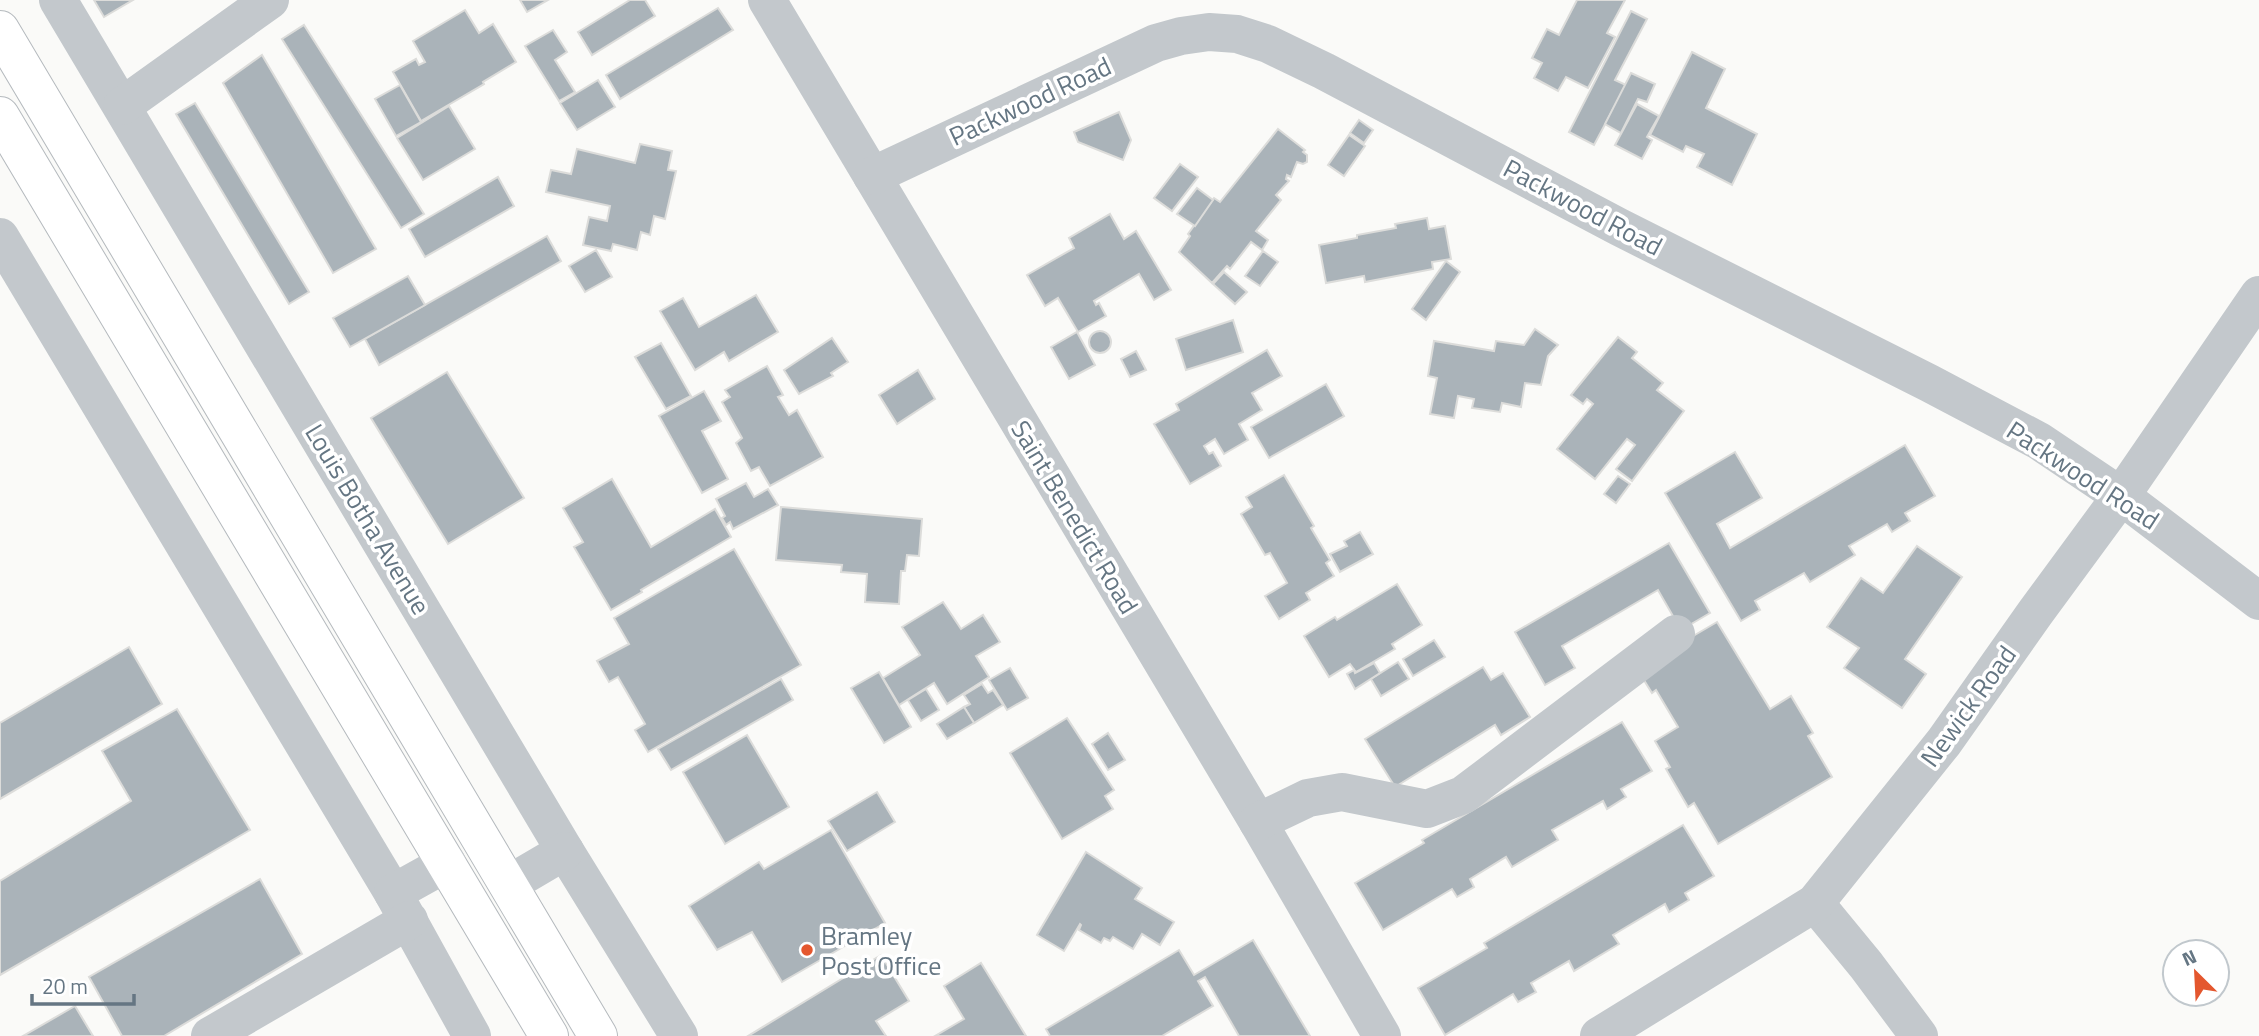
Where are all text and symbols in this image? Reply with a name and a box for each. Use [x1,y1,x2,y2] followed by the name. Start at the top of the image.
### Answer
[942,46,1118,156] street label: Packwood Road
[1497,149,1669,265] street label: Packwood Road
[1999,411,2167,539] street label: Packwood Road
[1002,413,1148,621] street label: Saint Benedict Road
[296,416,440,622] street label: Louis Botha Avenue
[1911,637,2025,775] street label: Newick Road
[821,916,941,985] place label: Bramley Post Office
[2161,938,2231,1008] north arrow
[2177,941,2201,973] text: N
[799,942,815,958] marker: Bramley Post Office
[32,962,133,1006] scale bar
[42,970,88,1002] text: 20 m

